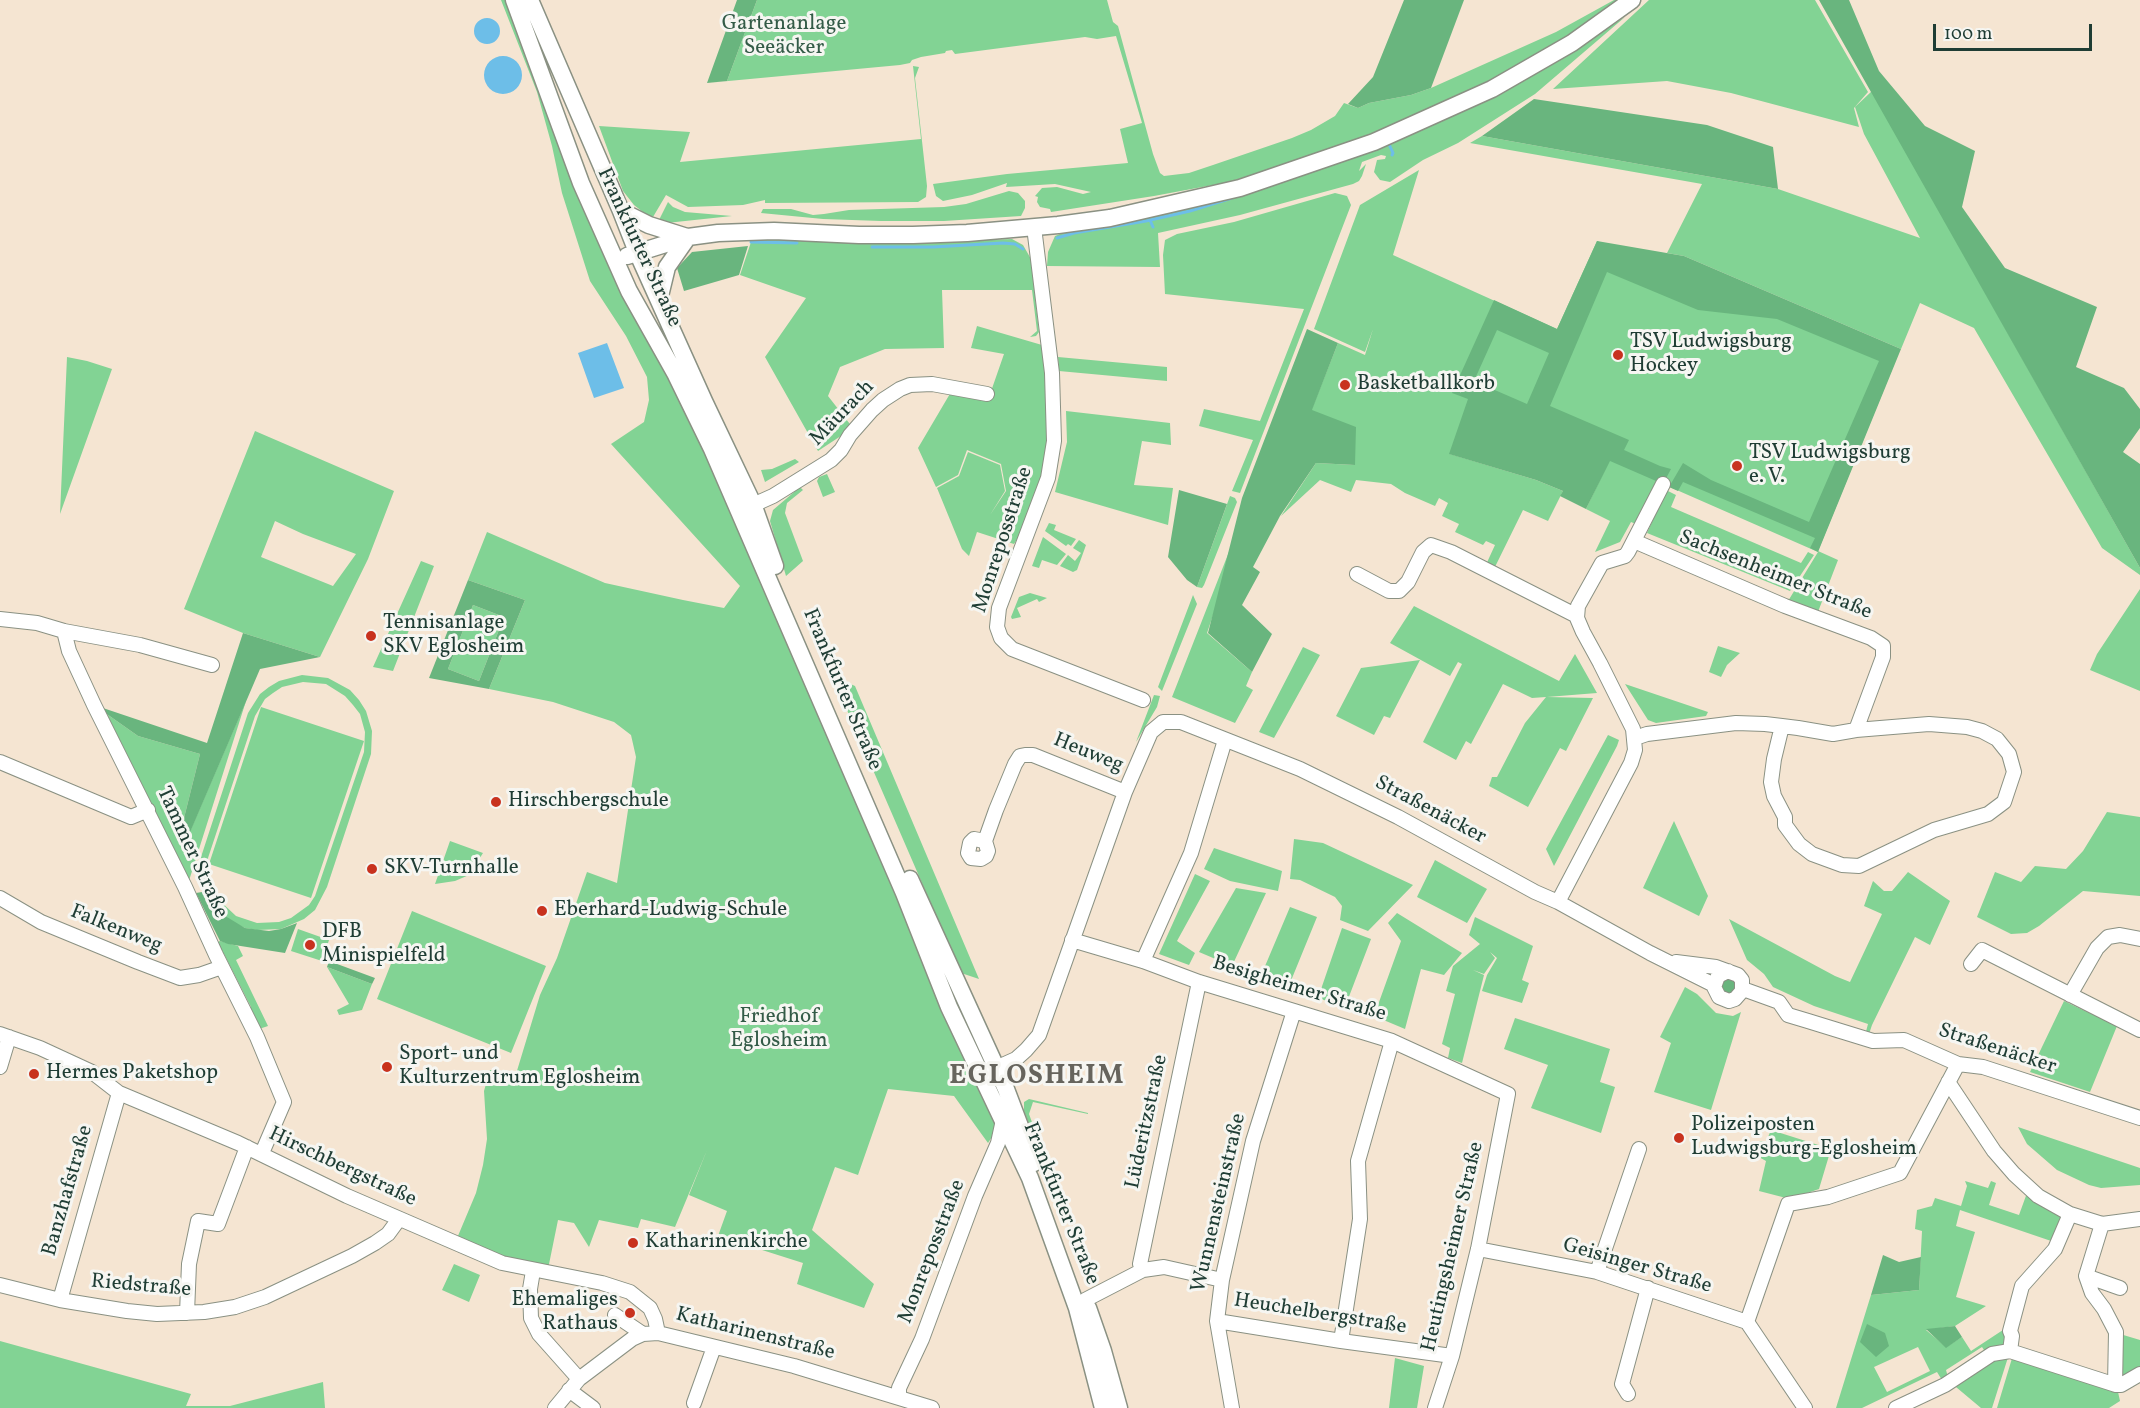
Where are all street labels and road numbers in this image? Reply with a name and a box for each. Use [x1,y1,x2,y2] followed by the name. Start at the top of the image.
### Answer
[590,164,686,332] street label: Frankfurter Straße
[805,376,881,452] street label: Mäurach
[969,464,1039,616] street label: Monreposstraße
[1675,526,1875,626] street label: Sachsenheimer Straße
[796,605,886,775] street label: Frankfurter Straße
[1049,729,1127,779] street label: Heuweg
[1370,771,1490,851] street label: Straßenäcker
[150,783,232,923] street label: Tammer Straße
[66,900,166,960] street label: Falkenweg
[1209,952,1389,1028] street label: Besigheimer Straße
[1935,1019,2059,1081] street label: Straßenäcker
[1121,1053,1175,1191] street label: Lüderitzstraße
[1187,1111,1253,1295] street label: Wunnensteinstraße
[1016,1119,1104,1289] street label: Frankfurter Straße
[38,1123,100,1259] street label: Banzhafstraße
[264,1123,420,1213] street label: Hirschbergstraße
[1418,1140,1490,1354] street label: Heutingsheimer Straße
[894,1177,972,1327] street label: Monreposstraße
[1560,1234,1714,1300] street label: Geisinger Straße
[90,1270,192,1304] street label: Riedstraße
[1232,1289,1408,1341] street label: Heuchelbergstraße
[673,1303,837,1367] street label: Katharinenstraße

